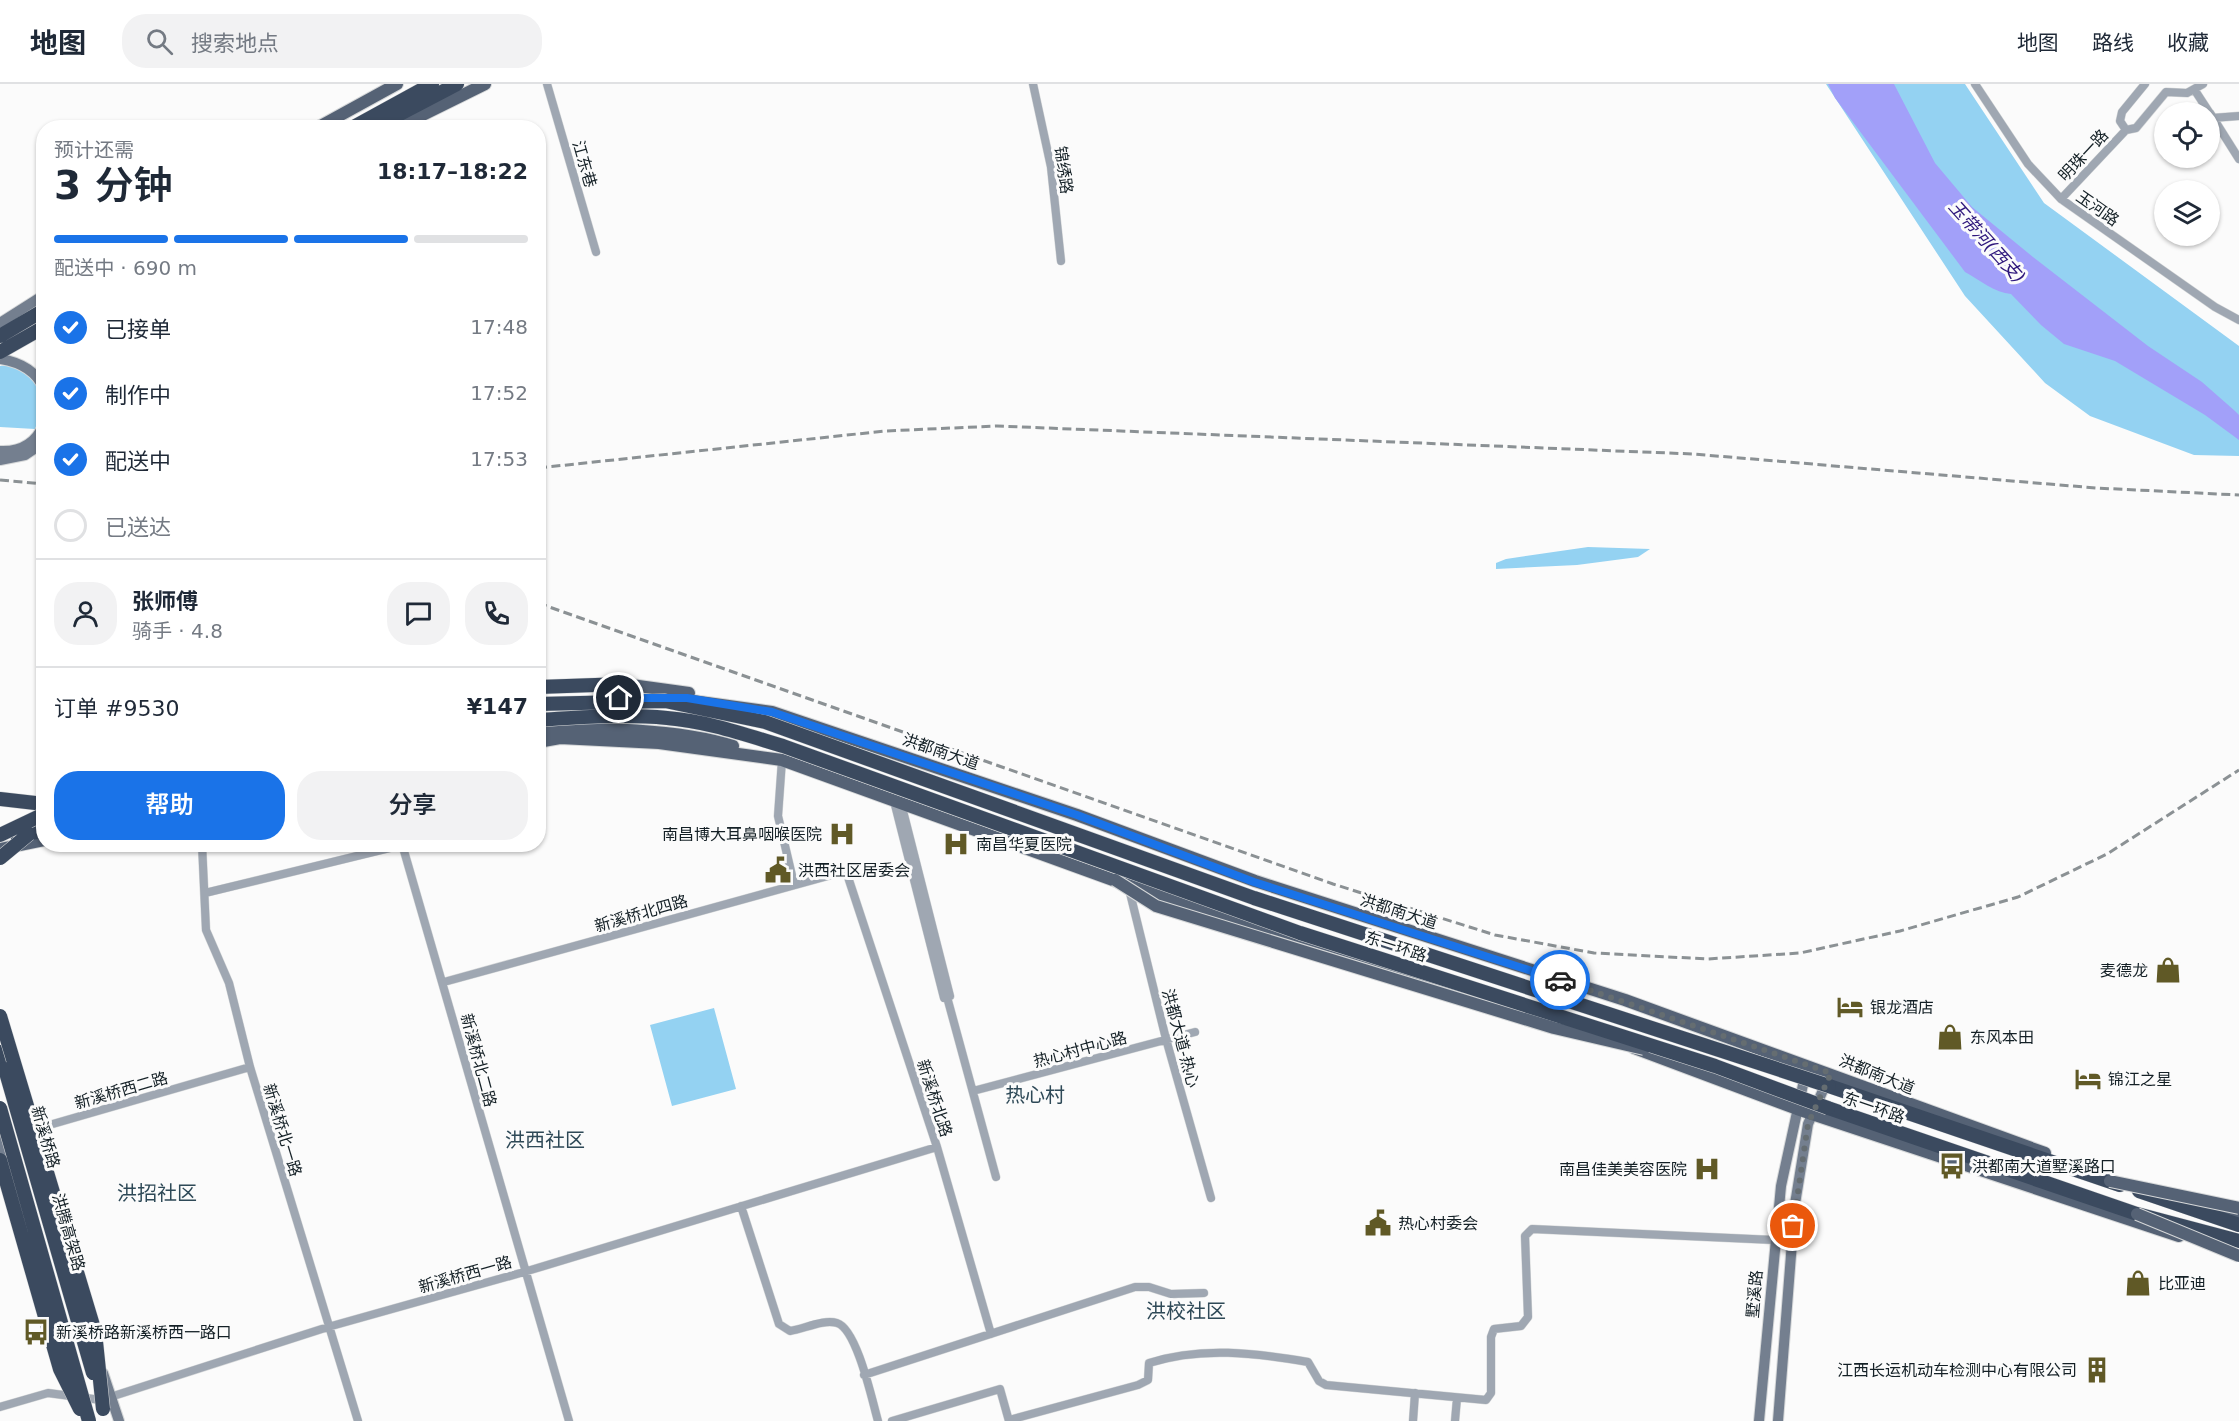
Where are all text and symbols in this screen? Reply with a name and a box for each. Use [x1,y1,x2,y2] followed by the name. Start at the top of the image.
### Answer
[122,14,542,68] search box
[143,25,176,58] icon: search
[30,27,86,60] text: 地图
[191,31,279,56] text: 搜索地点
[2017,31,2059,55] text: 地图
[2092,31,2134,55] text: 路线
[2167,31,2209,55] text: 收藏
[2154,102,2220,246] map controls
[2154,102,2220,168] button: locate
[2055,125,2112,185] street label: 明珠一路
[54,138,134,162] text: 预计还需
[569,138,600,190] street label: 江东巷
[1051,145,1076,195] street label: 锦绣路
[377,159,528,184] text: 18:17–18:22
[54,163,173,208] text: 3 分钟
[2154,180,2220,246] button: layers
[2073,187,2123,230] street label: 玉河路
[1945,196,2030,287] water label: 玉带河(西支)
[54,256,197,280] text: 配送中 · 690 m
[54,311,87,344] icon: check
[470,315,528,339] text: 17:48
[105,317,171,342] text: 已接单
[54,377,87,410] icon: check
[470,381,528,405] text: 17:52
[105,383,171,408] text: 制作中
[54,443,87,476] icon: check
[470,447,528,471] text: 17:53
[105,449,171,474] text: 配送中
[105,515,171,540] text: 已送达
[54,582,117,645] button: person
[387,582,450,645] button: chat
[465,582,528,645] button: phone
[132,589,198,614] text: 张师傅
[132,619,223,643] text: 骑手 · 4.8
[593,672,644,723] pin
[602,681,635,714] icon: home
[467,694,528,719] text: ¥147
[54,696,179,721] text: 订单 #9530
[900,729,982,773] street label: 洪都南大道
[54,771,285,840] button: 帮助
[297,771,528,840] button: 分享
[827,819,857,849] hospital icon: 南昌博大耳鼻咽喉医院
[662,825,822,844] place label: 南昌博大耳鼻咽喉医院
[941,829,971,859] hospital icon: 南昌华夏医院
[976,835,1072,854] place label: 南昌华夏医院
[763,855,793,885] public building icon: 洪西社区居委会
[798,861,910,880] place label: 洪西社区居委会
[1358,890,1440,933] street label: 洪都南大道
[592,891,690,936] street label: 新溪桥北四路
[1362,928,1429,965] street label: 东一环路
[1530,950,1590,1010] courier
[2153,955,2183,985] shop icon: 麦德龙
[2100,961,2148,980] place label: 麦德龙
[1544,964,1577,997] icon: car
[1158,987,1203,1090] street label: 洪都大道-热心
[1835,992,1865,1022] hotel icon: 银龙酒店
[1870,998,1934,1017] place label: 银龙酒店
[457,1011,500,1109] street label: 新溪桥北二路
[1935,1022,1965,1052] shop icon: 东风本田
[1031,1028,1129,1071] street label: 热心村中心路
[1970,1028,2034,1047] place label: 东风本田
[1836,1051,1917,1098] street label: 洪都南大道
[913,1057,956,1139] street label: 新溪桥北路
[2073,1064,2103,1094] hotel icon: 锦江之星
[72,1068,170,1113] street label: 新溪桥西二路
[2108,1070,2172,1089] place label: 锦江之星
[259,1081,306,1179] street label: 新溪桥北一路
[1005,1083,1065,1107] district label: 热心村
[1840,1088,1907,1127] street label: 东一环路
[28,1104,63,1171] street label: 新溪桥路
[505,1128,585,1152] district label: 洪西社区
[1937,1151,1967,1181] bus stop icon: 洪都南大道墅溪路口
[1692,1154,1722,1184] hospital icon: 南昌佳美美容医院
[1972,1157,2116,1176] place label: 洪都南大道墅溪路口
[1559,1160,1687,1179] place label: 南昌佳美美容医院
[117,1181,197,1205] district label: 洪招社区
[48,1191,89,1273] street label: 洪腾高架路
[1767,1200,1818,1251] pin
[1363,1208,1393,1238] public building icon: 热心村委会
[1776,1209,1809,1242] icon: bag
[1398,1214,1478,1233] place label: 热心村委会
[416,1252,514,1297] street label: 新溪桥西一路
[2123,1268,2153,1298] shop icon: 比亚迪
[1743,1269,1766,1319] street label: 墅溪路
[2158,1274,2206,1293] place label: 比亚迪
[1146,1299,1226,1323] district label: 洪校社区
[21,1317,51,1347] bus stop icon: 新溪桥路新溪桥西一路口
[56,1323,232,1342] place label: 新溪桥路新溪桥西一路口
[2082,1355,2112,1385] building icon: 江西长运机动车检测中心有限公司
[1837,1361,2077,1380] place label: 江西长运机动车检测中心有限公司

